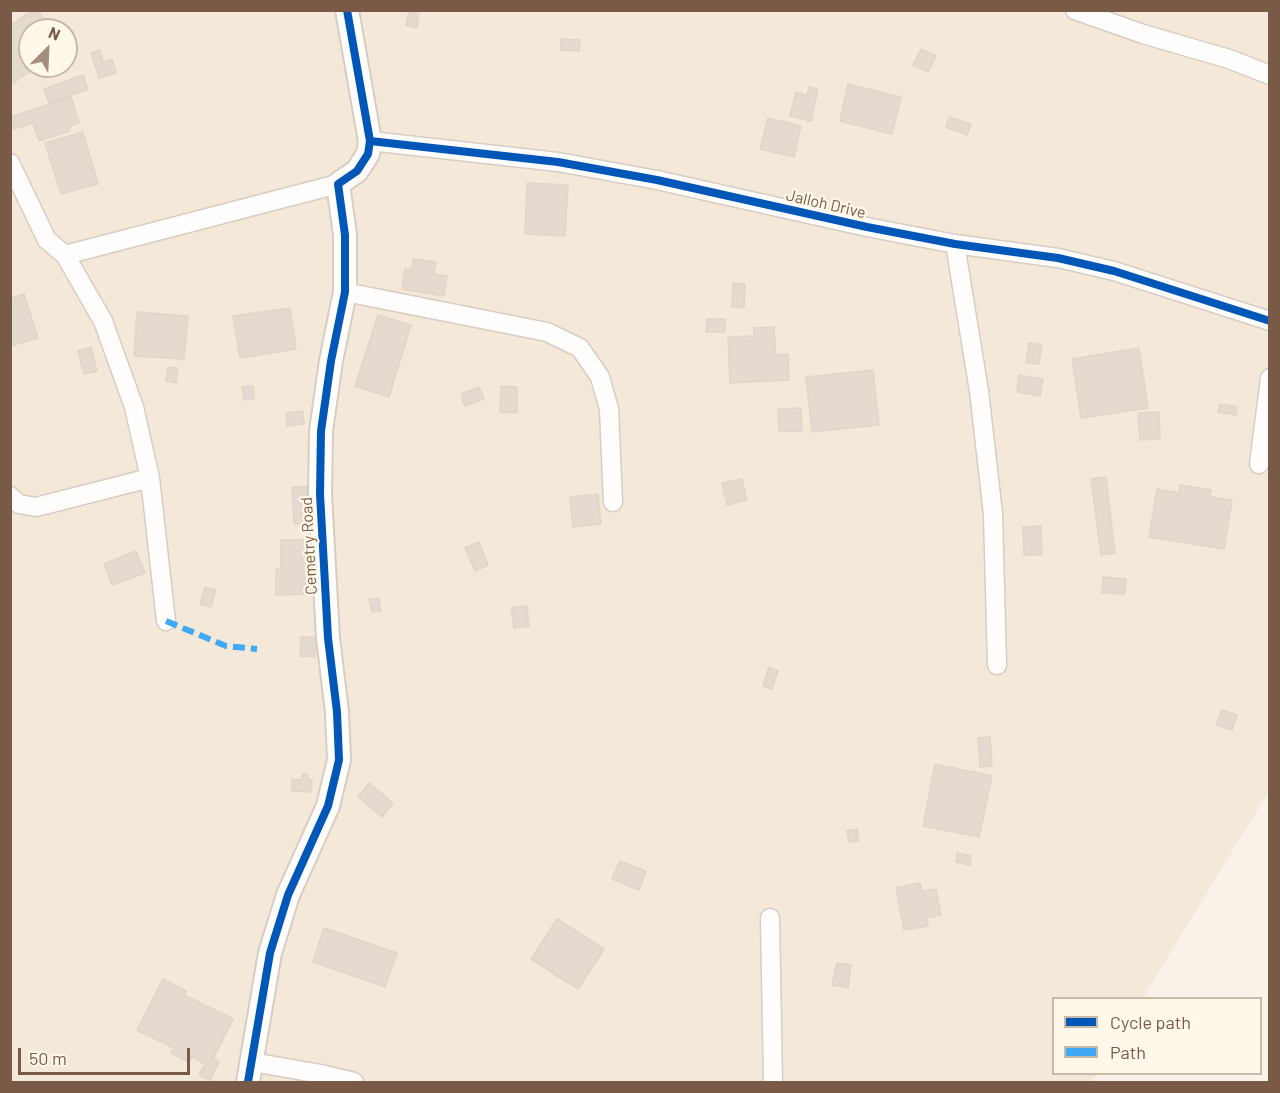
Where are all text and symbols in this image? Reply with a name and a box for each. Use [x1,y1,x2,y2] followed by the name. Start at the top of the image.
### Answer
[18,18,78,78] north arrow
[46,22,63,44] text: N
[784,186,868,222] street label: Jalloh Drive
[297,497,321,595] street label: Cemetry Road
[1052,997,1262,1075] legend
[1110,1011,1191,1033] text: Cycle path
[21,1036,194,1074] scale bar
[1110,1041,1146,1063] text: Path
[29,1047,67,1069] text: 50 m

